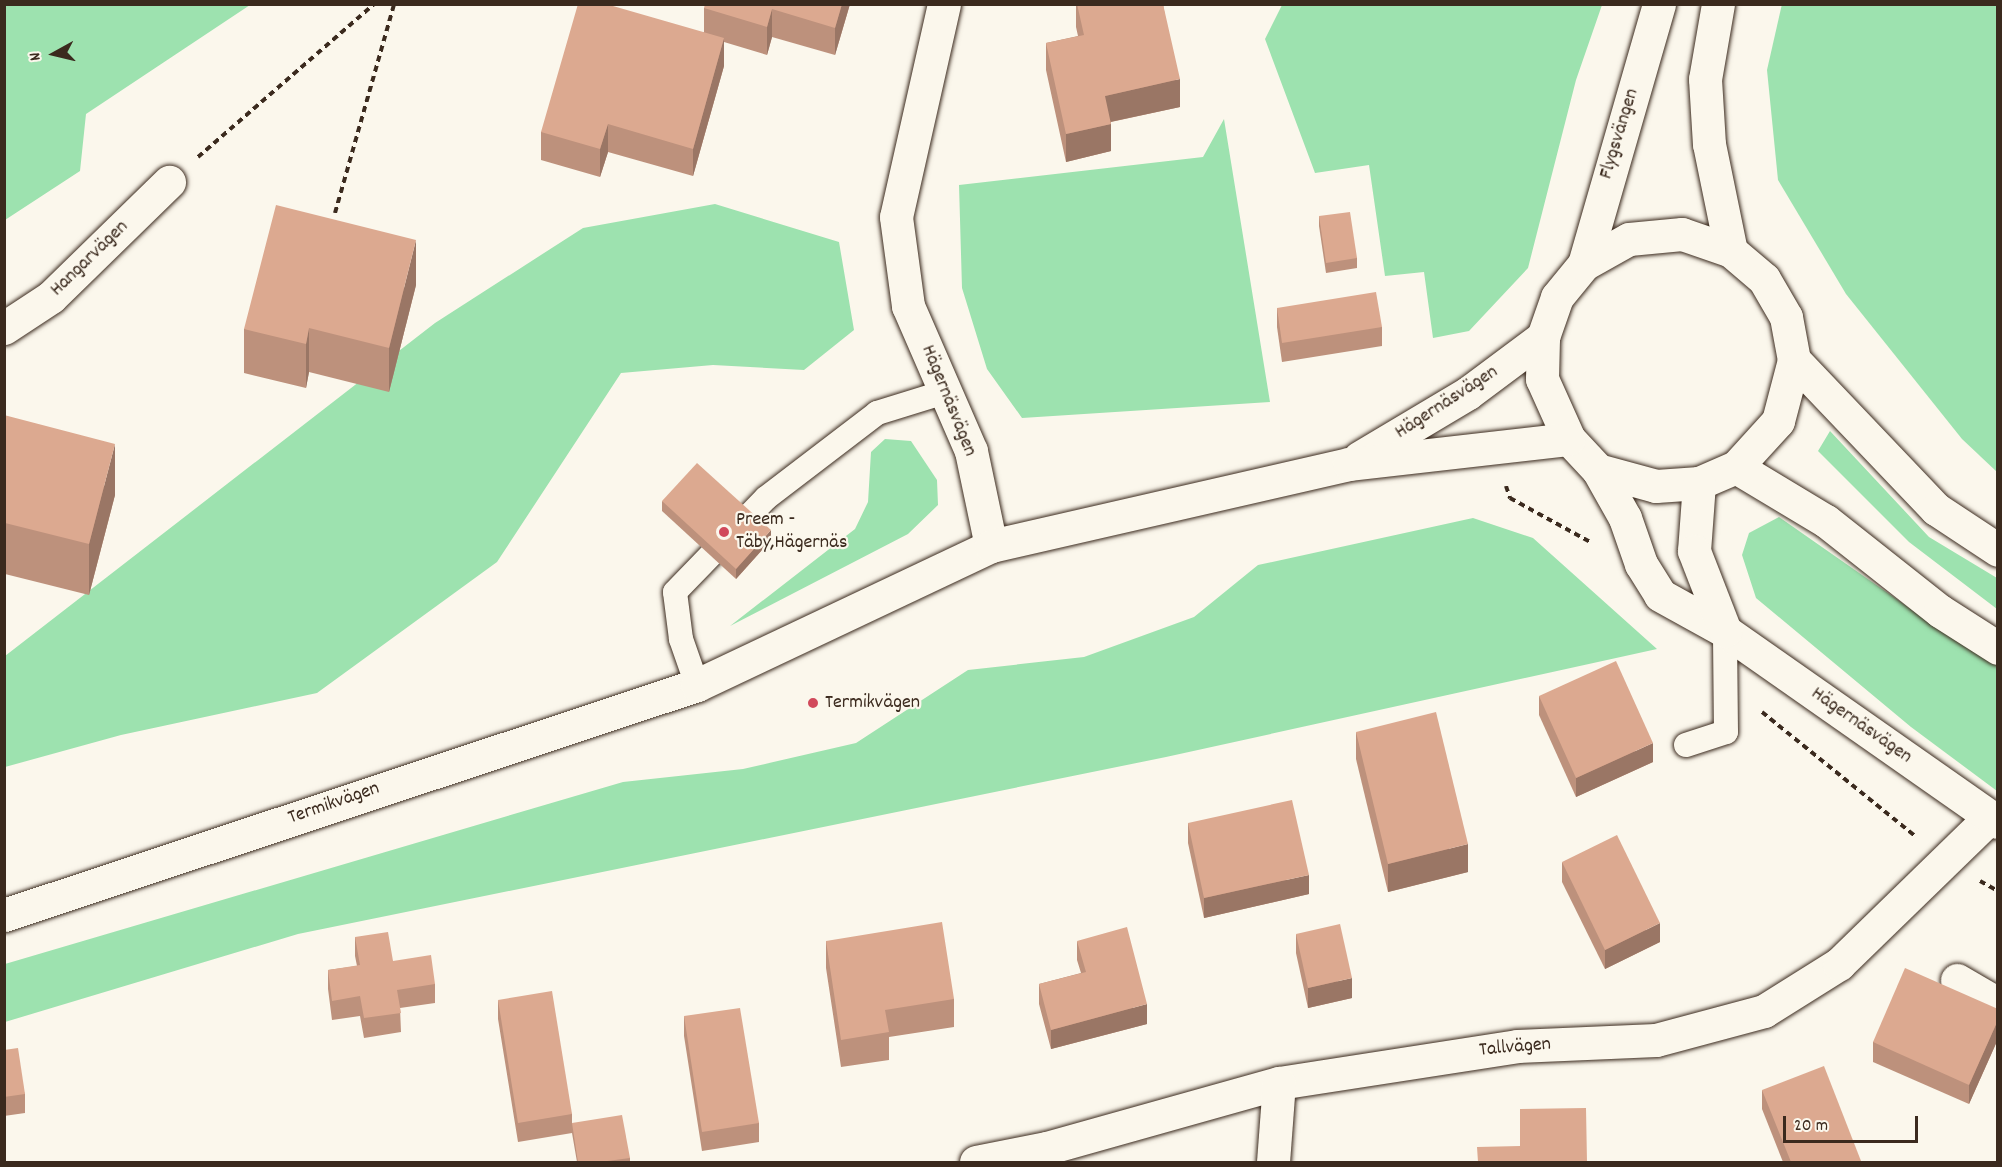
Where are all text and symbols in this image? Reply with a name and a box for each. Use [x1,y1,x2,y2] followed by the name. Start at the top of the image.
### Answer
[24,24,84,84] north arrow
[24,51,48,62] text: N
[1595,86,1645,182] street label: Flygsvängen
[46,216,134,302] street label: Hangarvägen
[915,342,981,460] street label: Hägernäsvägen
[1391,361,1503,445] street label: Hägernäsvägen
[736,508,847,555] place label: Preem - Täby,Hägernäs
[717,525,731,539] marker: Preem - Täby,Hägernäs
[1806,682,1916,770] street label: Hägernäsvägen
[825,691,920,715] place label: Termikvägen
[806,696,820,710] marker: Termikvägen
[285,777,383,831] street label: Termikvägen
[1478,1033,1552,1063] street label: Tallvägen
[1786,1104,1921,1142] scale bar
[1794,1114,1828,1139] text: 20 m

